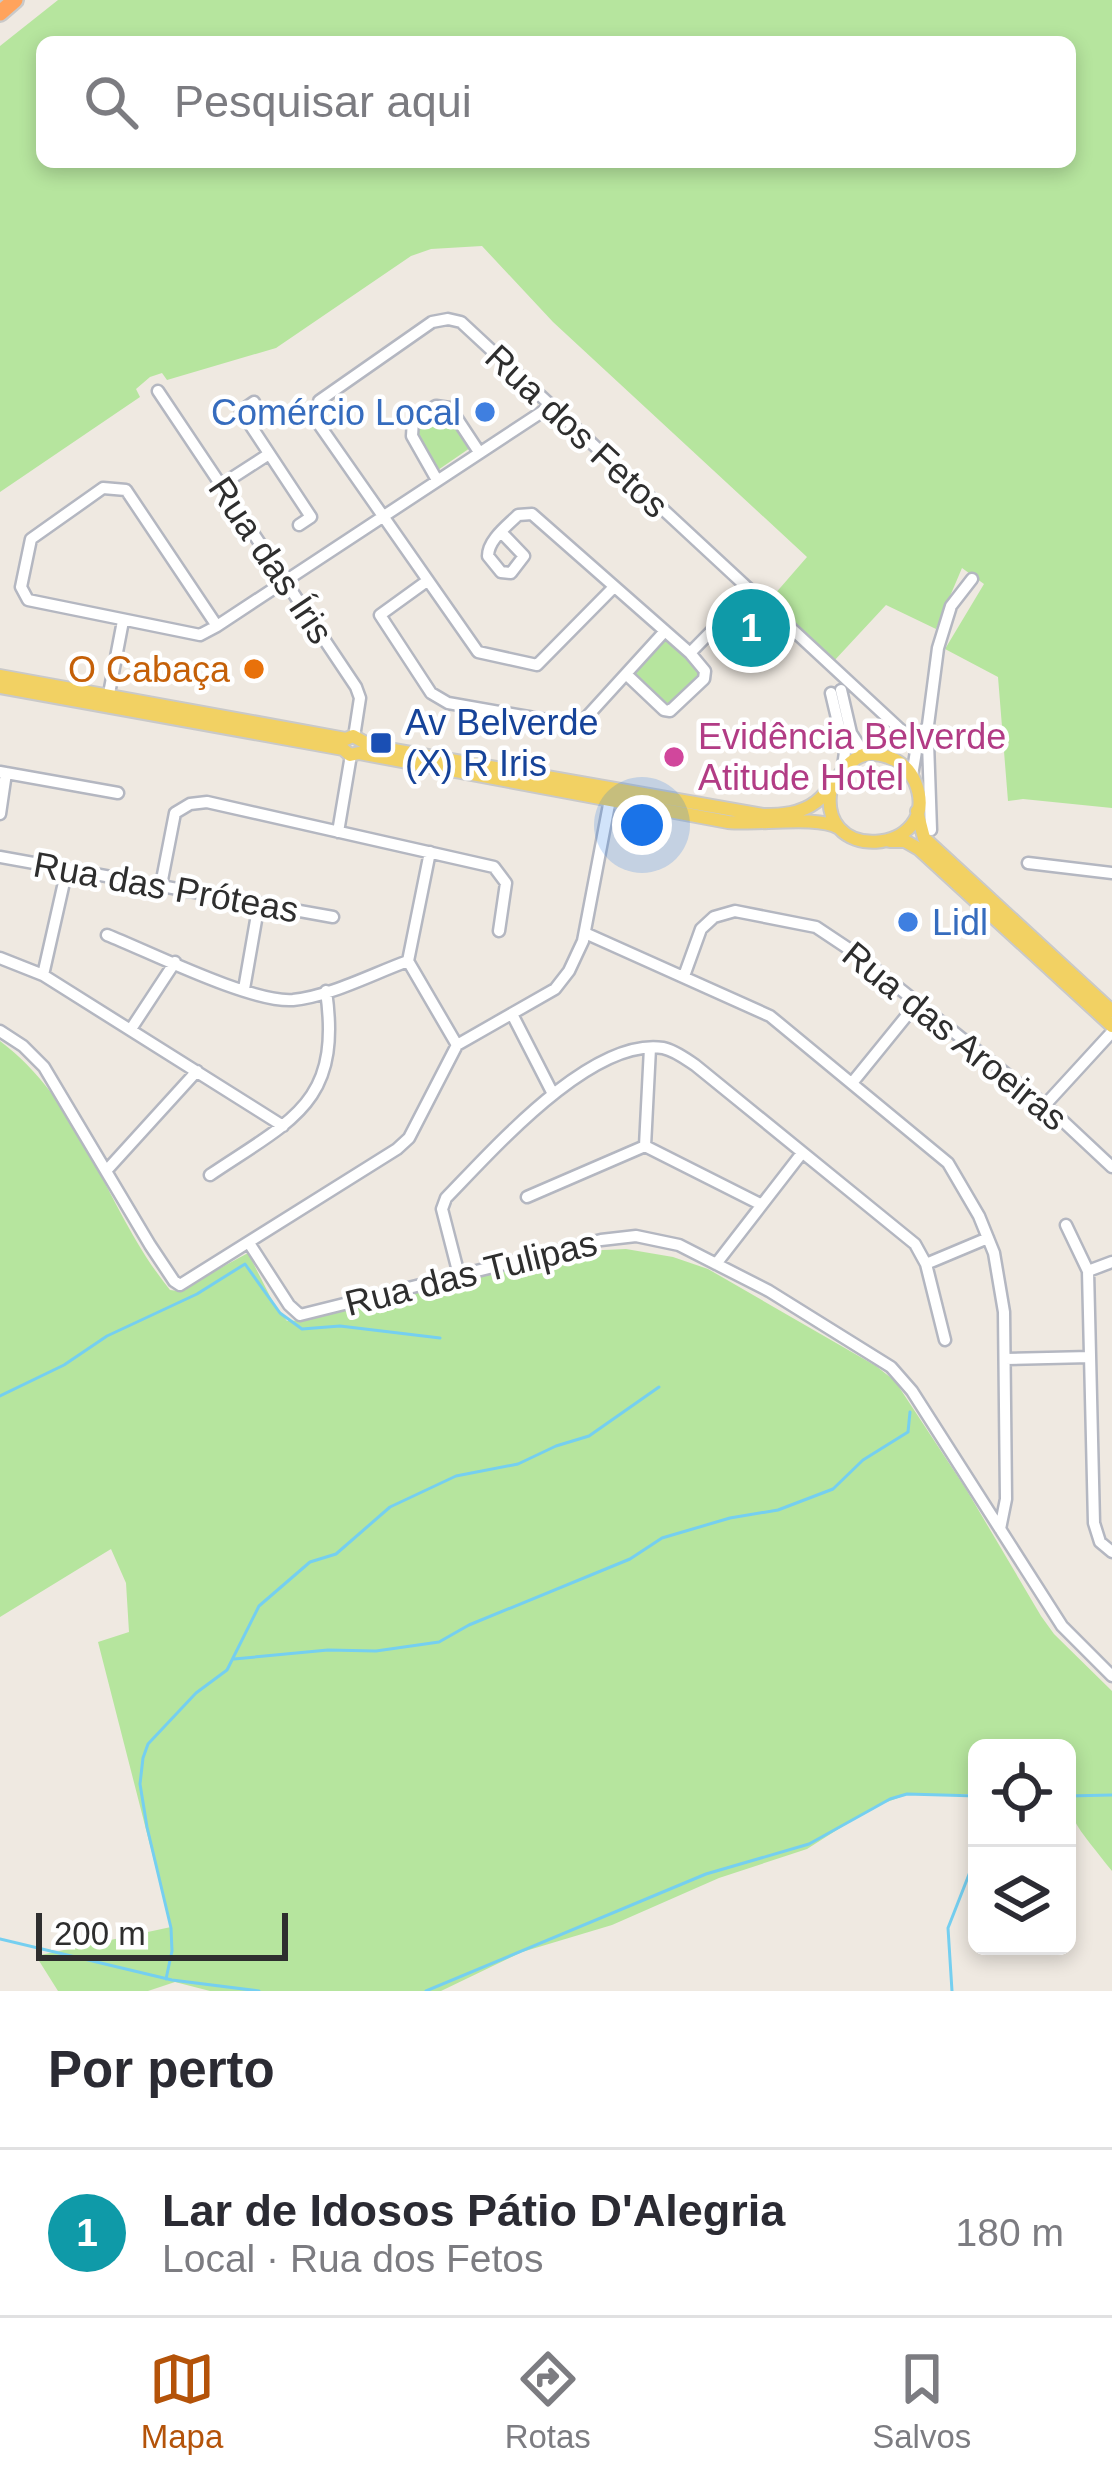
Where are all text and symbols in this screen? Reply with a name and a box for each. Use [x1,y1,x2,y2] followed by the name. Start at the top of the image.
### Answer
[36,36,1076,168] search box
[78,69,144,135] icon: search
[174,76,472,127] text: Pesquisar aqui
[477,336,677,526] street label: Rua dos Fetos
[211,392,461,433] place label: Comércio Local
[472,399,498,425] marker: Comércio Local
[200,469,342,651] street label: Rua das Íris
[712,583,790,673] pin: 1
[68,649,231,690] place label: O Cabaça
[241,656,267,682] marker: O Cabaça
[405,702,598,784] place label: Av Belverde (X) R Iris
[698,716,1006,798] place label: Evidência Belverde Atitude Hotel
[368,730,394,756] marker: Av Belverde (X) R Iris
[661,744,687,770] marker: Evidência Belverde Atitude Hotel
[612,795,672,855] your location
[30,844,302,930] street label: Rua das Próteas
[932,902,988,943] place label: Lidl
[895,909,921,935] marker: Lidl
[835,933,1075,1139] street label: Rua das Aroeiras
[341,1222,601,1324] street label: Rua das Tulipas
[968,1739,1076,1955] map controls
[968,1739,1076,1847] button: locate
[968,1847,1076,1955] button: layers
[36,1907,288,1960] scale bar
[54,1915,146,1952] text: 200 m
[48,2041,275,2098] text: Por perto
[162,2185,785,2236] text: Lar de Idosos Pátio D'Alegria
[76,2211,98,2254] text: 1
[956,2211,1064,2254] text: 180 m
[162,2237,544,2280] text: Local · Rua dos Fetos
[141,2346,223,2456] tab: Mapa
[505,2346,591,2456] tab: Rotas
[872,2346,971,2456] tab: Salvos

